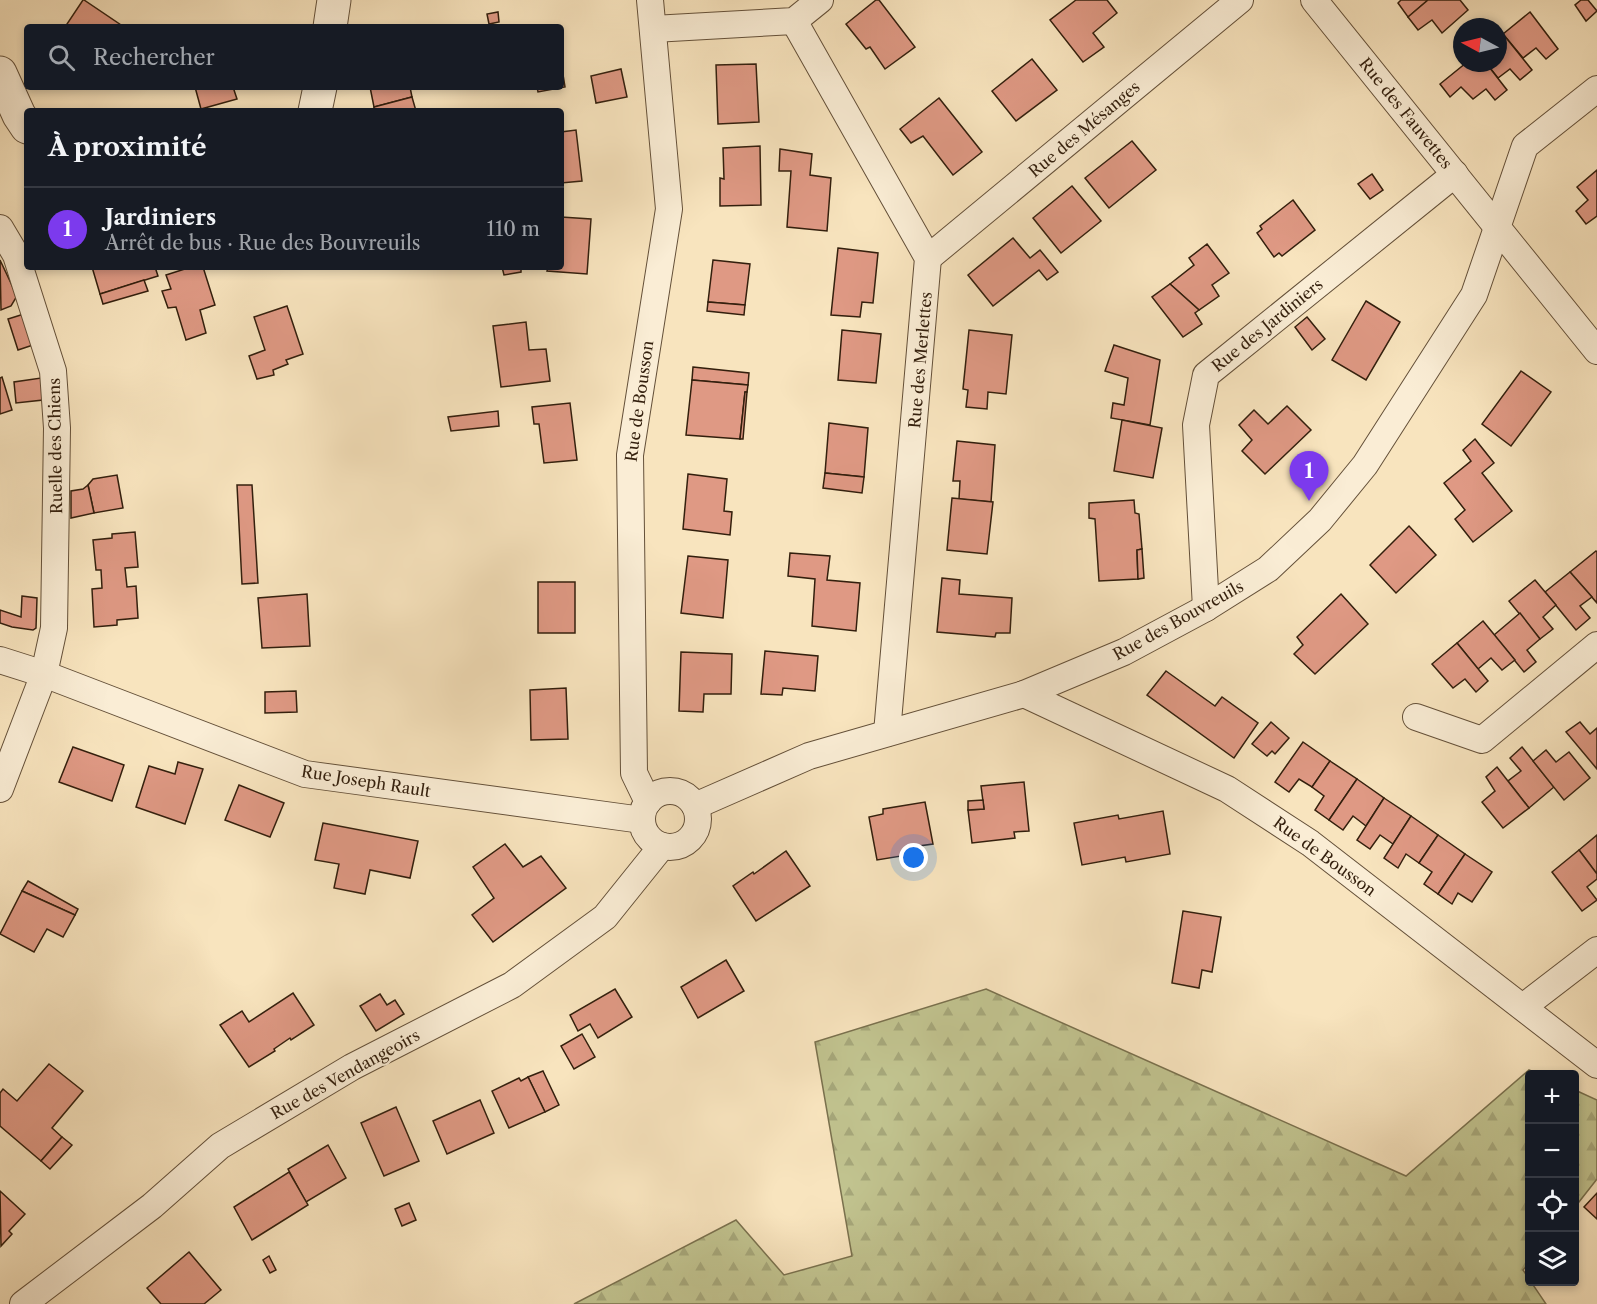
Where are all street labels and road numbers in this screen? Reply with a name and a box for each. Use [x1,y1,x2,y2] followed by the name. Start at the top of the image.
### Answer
[1355,53,1457,173] street label: Rue des Fauvettes
[1024,77,1144,181] street label: Rue des Mésanges
[1207,274,1327,376] street label: Rue des Jardiniers
[904,291,936,429] street label: Rue des Merlettes
[621,339,657,463] street label: Rue de Bousson
[44,378,66,514] street label: Ruelle des Chiens
[1109,576,1247,664] street label: Rue des Bouvreuils
[300,761,432,801] street label: Rue Joseph Rault
[1270,812,1380,900] street label: Rue de Bousson
[267,1025,423,1123] street label: Rue des Vendangeoirs

